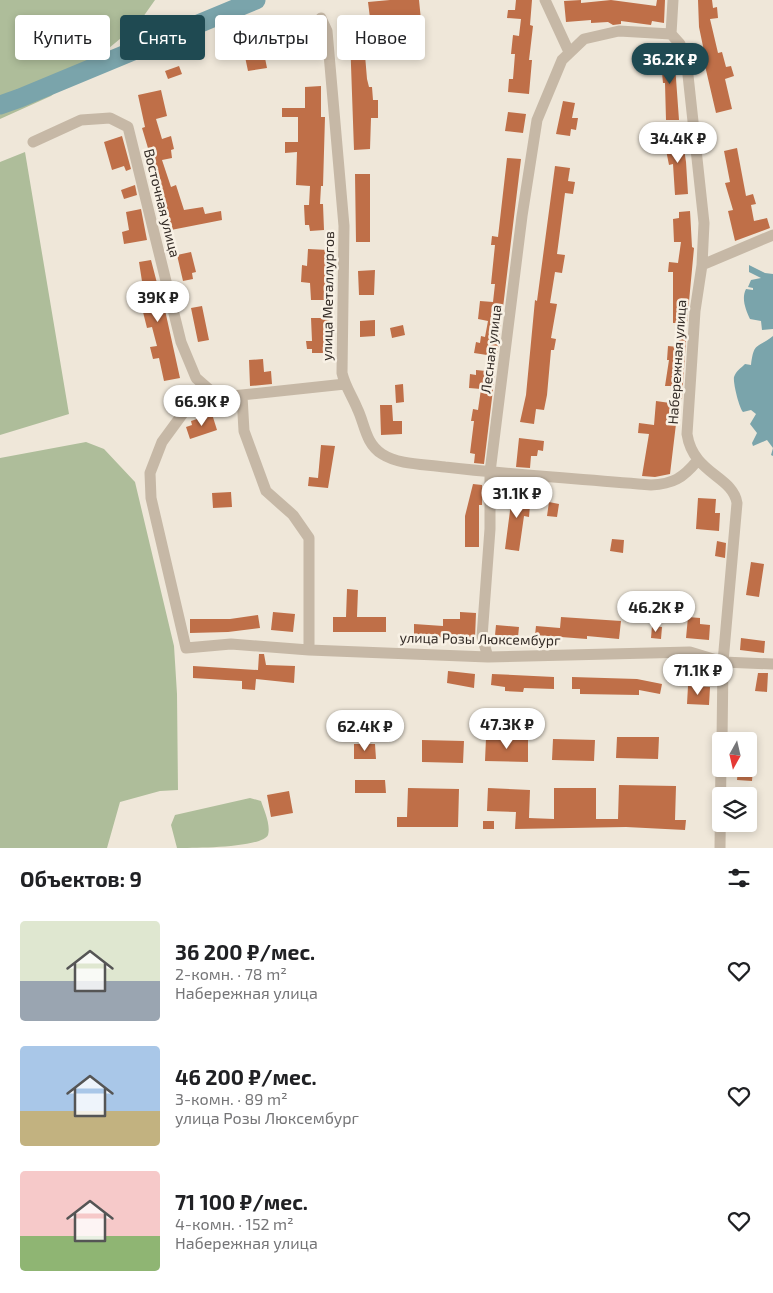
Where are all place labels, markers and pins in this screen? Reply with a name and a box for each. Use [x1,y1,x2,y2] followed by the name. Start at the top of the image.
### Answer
[624,42,716,85] pin: 36.2K ₽
[632,121,724,164] pin: 34.4K ₽
[123,280,193,323] pin: 39K ₽
[156,384,248,427] pin: 66.9K ₽
[471,476,563,519] pin: 31.1K ₽
[610,590,702,633] pin: 46.2K ₽
[652,654,744,696] pin: 71.1K ₽
[461,708,553,750] pin: 47.3K ₽
[319,710,411,752] pin: 62.4K ₽

